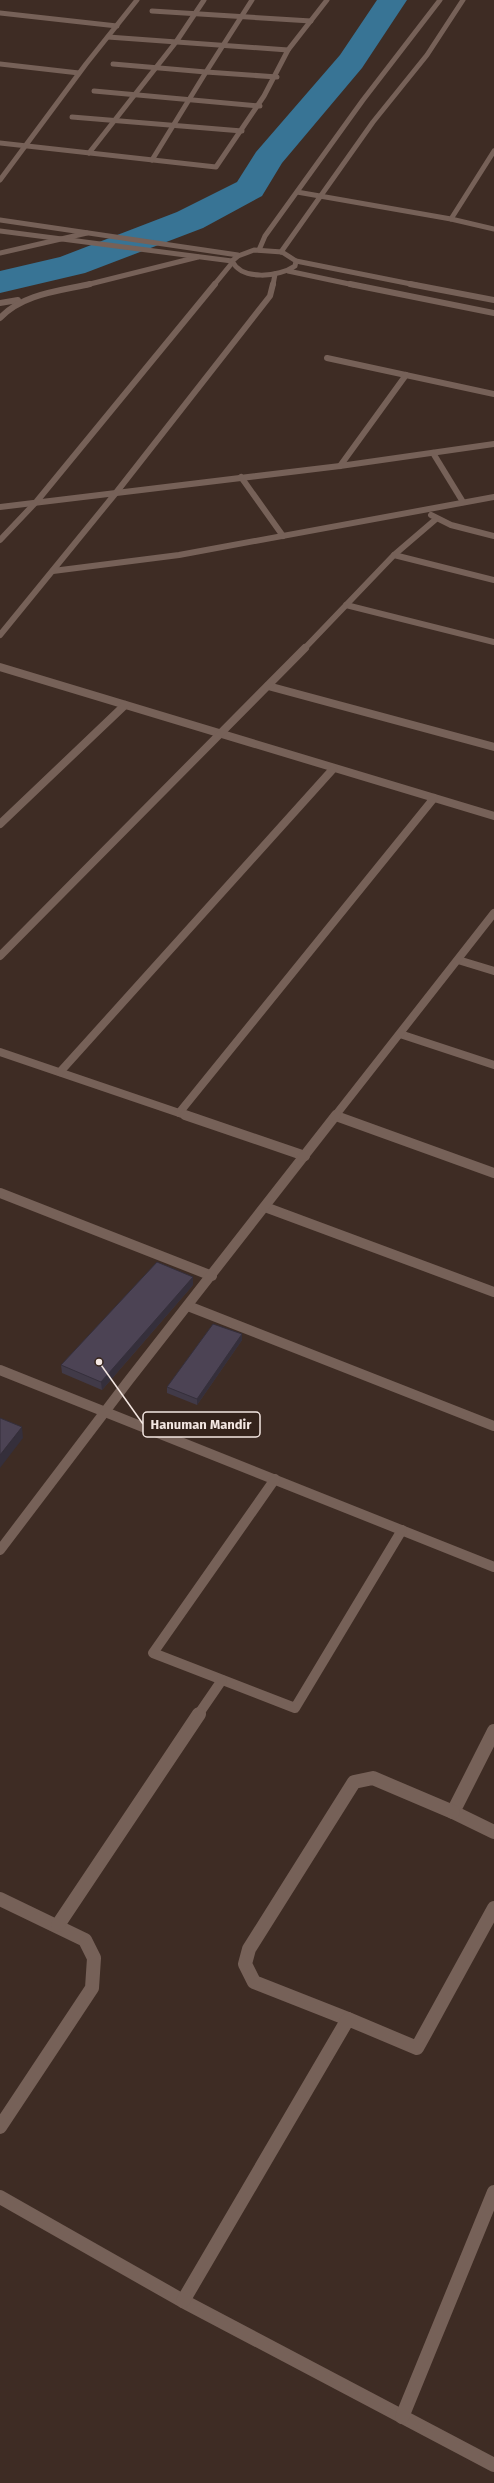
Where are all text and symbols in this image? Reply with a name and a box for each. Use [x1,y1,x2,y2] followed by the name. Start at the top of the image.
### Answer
[143,1412,260,1437] callout: Hanuman Mandir
[151,1417,252,1432] text: Hanuman Mandir

